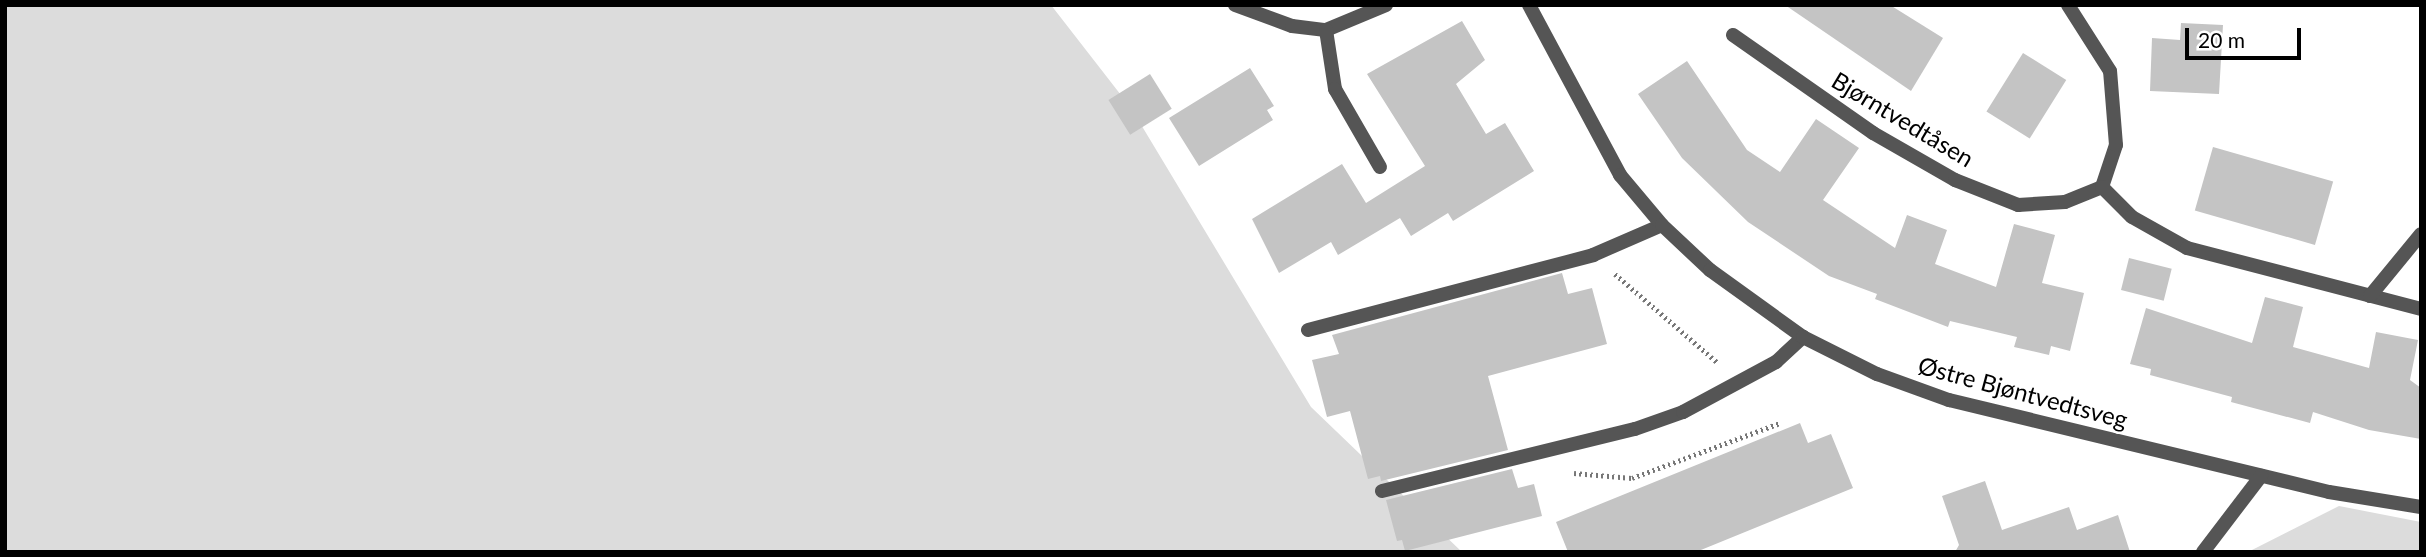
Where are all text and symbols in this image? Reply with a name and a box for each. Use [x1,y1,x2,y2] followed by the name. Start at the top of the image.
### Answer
[2188,14,2304,58] scale bar
[2198,27,2245,52] text: 20 m
[1827,65,1979,173] street label: Bjørntvedtåsen
[1915,350,2131,434] street label: Østre Bjøntvedtsveg

